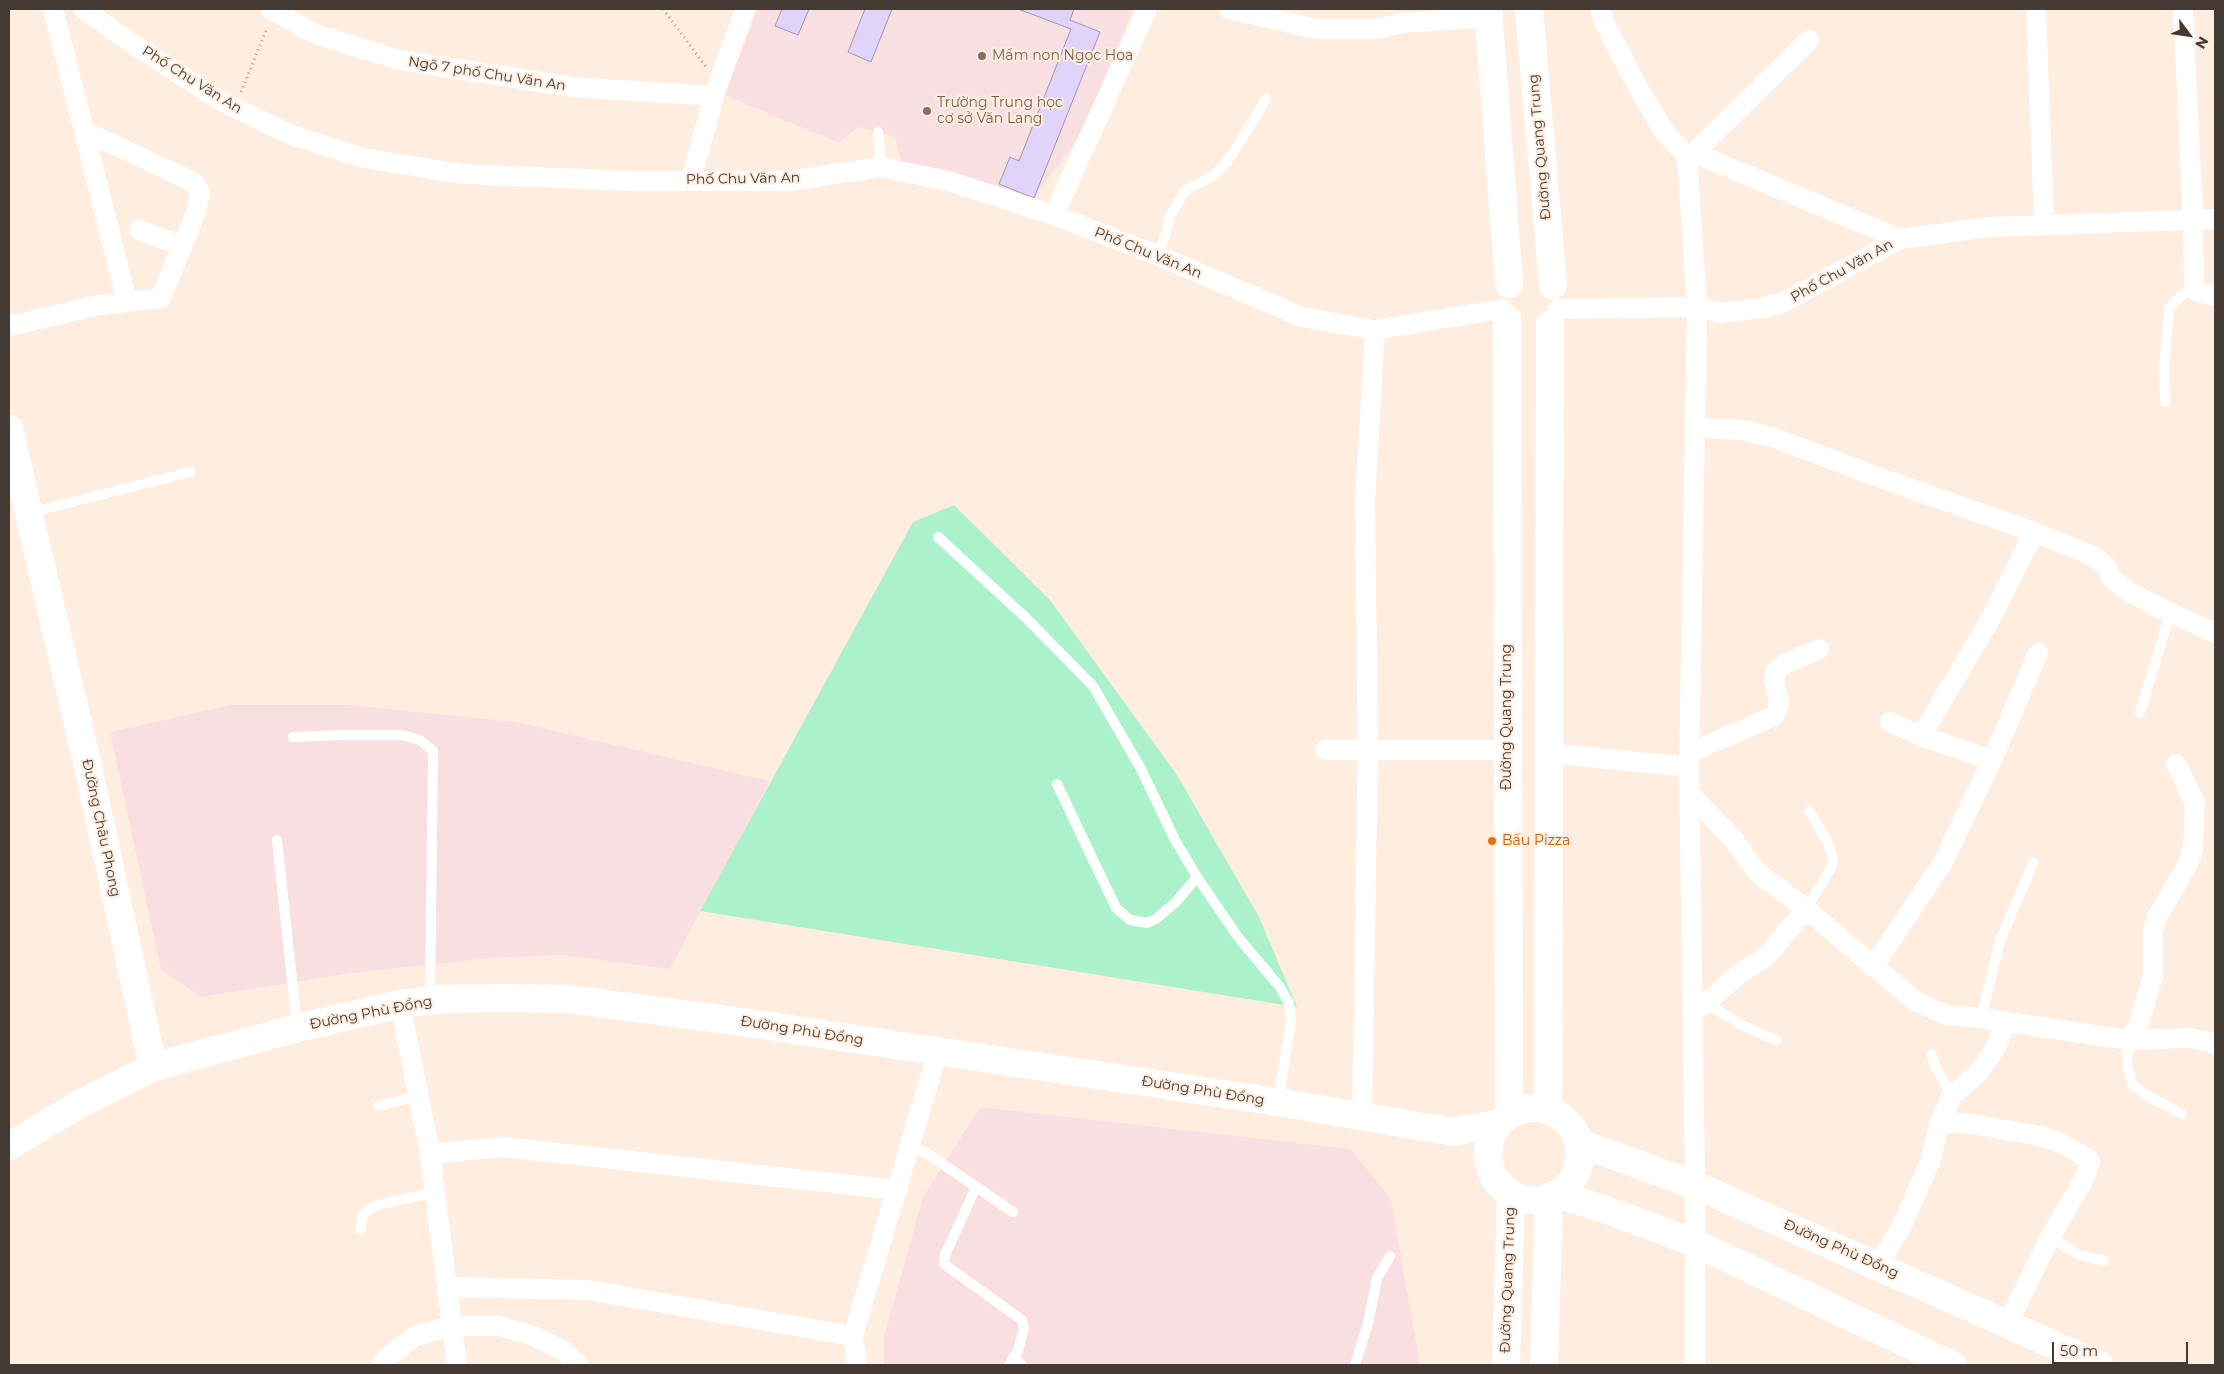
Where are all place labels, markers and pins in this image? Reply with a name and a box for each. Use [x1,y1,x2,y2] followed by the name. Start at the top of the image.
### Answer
[992,48,1133,64] place label: Mầm non Ngọc Hoa
[976,50,988,62] marker: Mầm non Ngọc Hoa
[937,95,1063,128] place label: Trường Trung học cơ sở Văn Lang
[921,105,933,117] marker: Trường Trung học cơ sở Văn Lang
[1502,833,1570,849] place label: Bấu Pizza
[1486,835,1498,847] marker: Bấu Pizza

